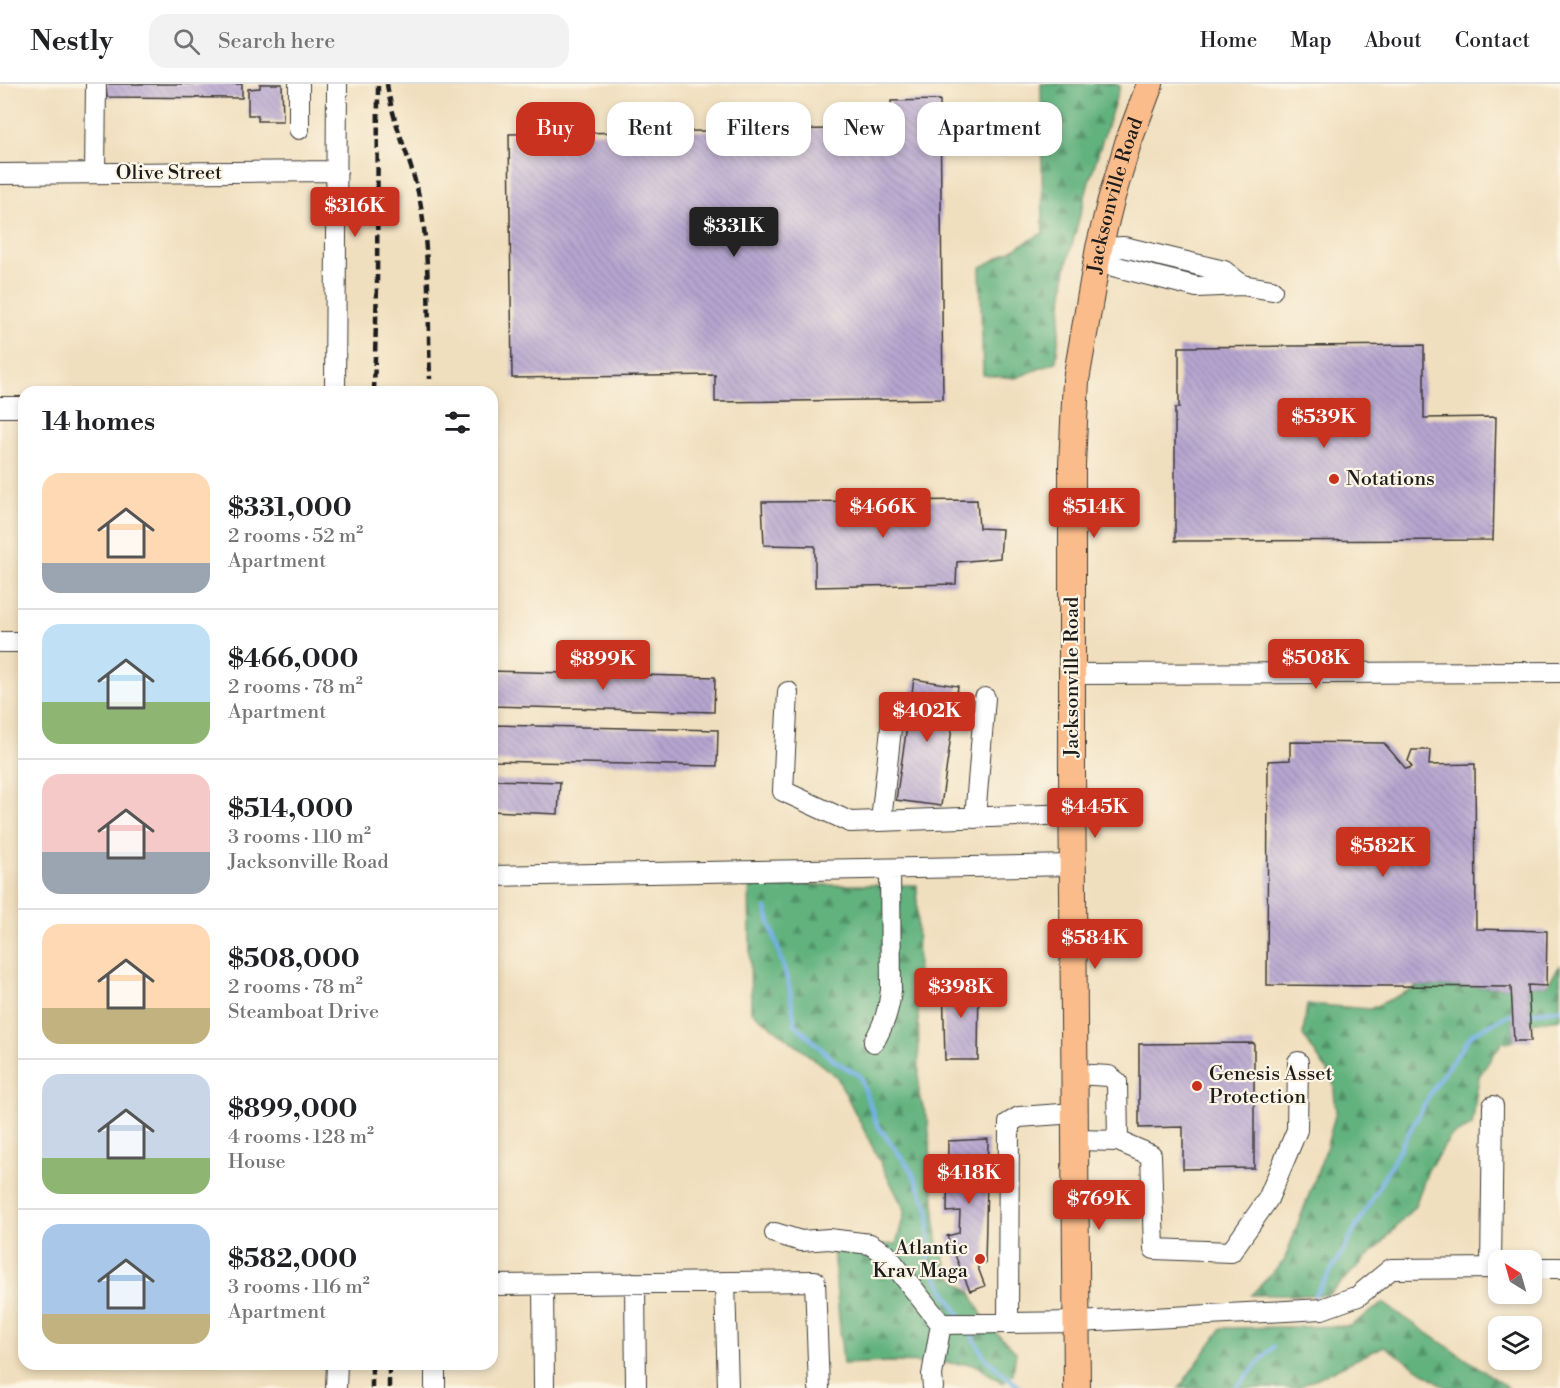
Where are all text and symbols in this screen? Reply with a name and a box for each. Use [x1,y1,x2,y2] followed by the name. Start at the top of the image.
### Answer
[149,14,569,68] search box
[30,24,113,59] text: Nestly
[170,25,203,58] icon: search
[218,28,335,55] text: Search here
[1200,28,1257,54] text: Home
[1290,28,1332,54] text: Map
[1365,28,1422,54] text: About
[1455,28,1530,54] text: Contact
[516,102,595,156] chip: Buy
[607,102,694,156] chip: Rent
[706,102,811,156] chip: Filters
[823,102,905,156] chip: New
[917,102,1062,156] chip: Apartment
[1082,113,1149,276] street label: Jacksonville Road
[116,161,222,186] street label: Olive Street
[313,187,397,238] pin: $316K
[324,194,386,219] text: $316K
[692,207,776,258] pin: $331K
[703,214,765,239] text: $331K
[1282,398,1366,449] pin: $539K
[1291,405,1357,430] text: $539K
[42,406,155,438] text: 14 homes
[441,406,474,439] icon: filters
[1346,467,1435,492] place label: Notations
[1327,472,1341,486] marker: Notations
[841,488,925,539] pin: $466K
[1052,488,1136,539] pin: $514K
[228,492,352,524] text: $331,000
[850,495,916,520] text: $466K
[1063,495,1125,520] text: $514K
[90,497,162,569] icon: home
[228,524,363,549] text: 2 rooms · 52 m²
[228,549,326,574] text: Apartment
[1060,596,1085,758] street label: Jacksonville Road
[1274,639,1358,690] pin: $508K
[561,640,645,691] pin: $899K
[228,643,358,675] text: $466,000
[1282,646,1350,671] text: $508K
[570,647,636,672] text: $899K
[90,648,162,720] icon: home
[228,675,363,700] text: 2 rooms · 78 m²
[885,692,969,743] pin: $402K
[893,699,961,724] text: $402K
[228,700,326,725] text: Apartment
[1053,788,1137,839] pin: $445K
[228,793,353,825] text: $514,000
[1061,795,1129,820] text: $445K
[90,798,162,870] icon: home
[228,825,371,850] text: 3 rooms · 110 m²
[1341,827,1425,878] pin: $582K
[1350,834,1416,859] text: $582K
[228,850,389,875] text: Jacksonville Road
[1053,919,1137,970] pin: $584K
[1062,926,1128,951] text: $584K
[228,943,360,975] text: $508,000
[90,948,162,1020] icon: home
[919,968,1003,1019] pin: $398K
[228,975,363,1000] text: 2 rooms · 78 m²
[928,975,994,1000] text: $398K
[228,1000,379,1025] text: Steamboat Drive
[1209,1062,1333,1110] place label: Genesis Asset Protection
[1190,1079,1204,1093] marker: Genesis Asset Protection
[228,1093,357,1125] text: $899,000
[90,1098,162,1170] icon: home
[228,1125,374,1150] text: 4 rooms · 128 m²
[228,1150,286,1175] text: House
[927,1154,1011,1205] pin: $418K
[937,1161,1001,1186] text: $418K
[1057,1180,1141,1231] pin: $769K
[1067,1187,1131,1212] text: $769K
[873,1236,969,1284] place label: Atlantic Krav Maga
[228,1243,357,1275] text: $582,000
[90,1248,162,1320] icon: home
[1488,1250,1542,1304] north arrow
[1488,1250,1542,1370] map controls
[973,1252,987,1266] marker: Atlantic Krav Maga
[228,1275,370,1300] text: 3 rooms · 116 m²
[228,1300,326,1325] text: Apartment
[1488,1316,1542,1370] button: layers

